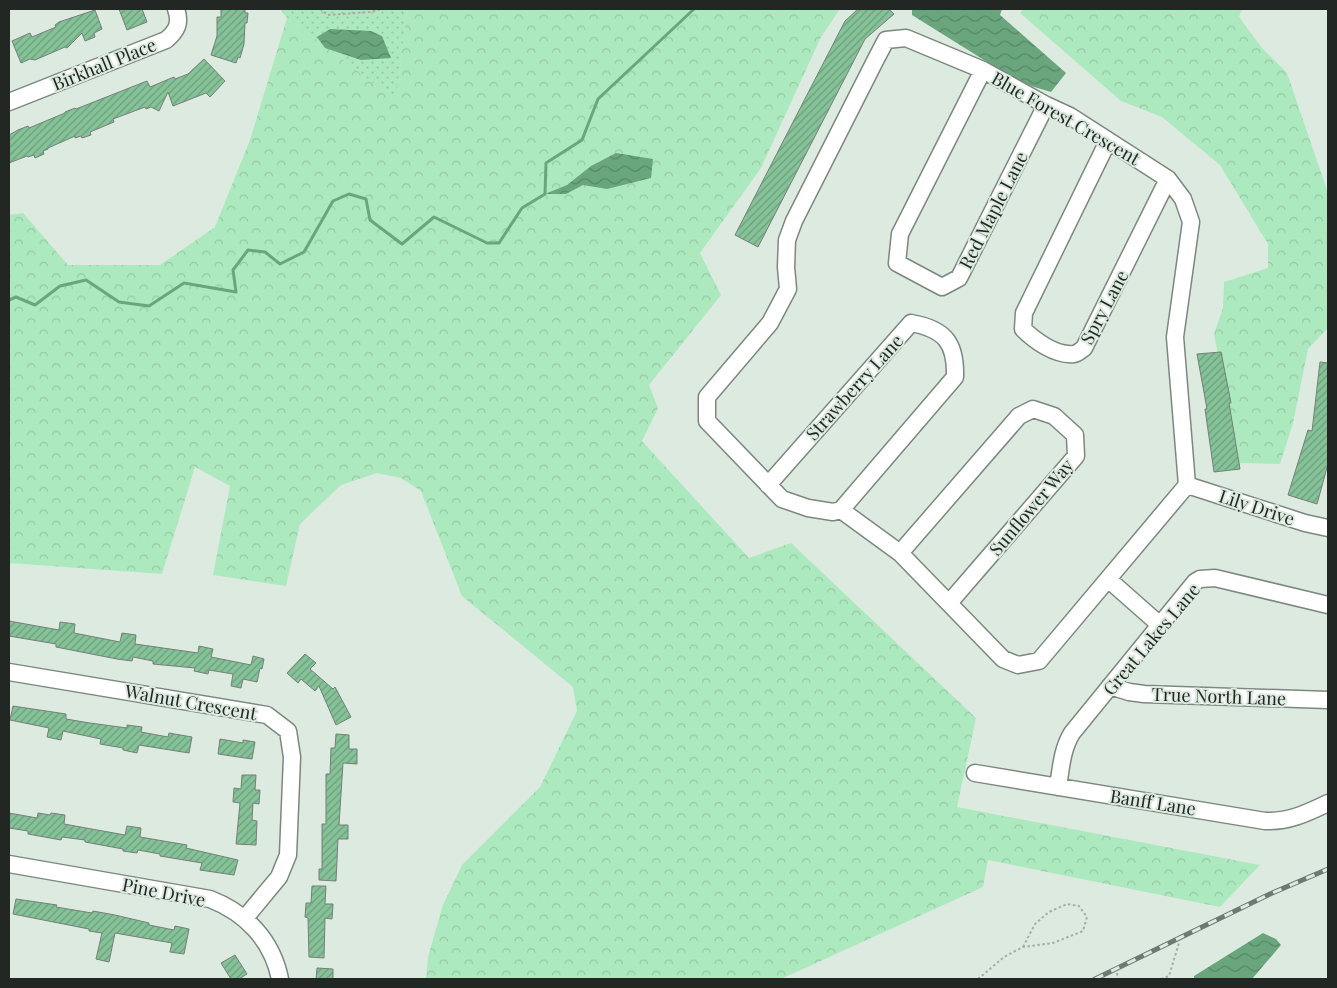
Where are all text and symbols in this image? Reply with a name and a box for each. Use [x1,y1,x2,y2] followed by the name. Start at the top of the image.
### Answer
[48,32,160,96] street label: Birkhall Place
[987,66,1145,171] street label: Blue Forest Crescent
[953,147,1033,273] street label: Red Maple Lane
[1074,266,1134,348] street label: Spry Lane
[800,329,908,445] street label: Strawberry Lane
[983,454,1079,560] street label: Sunflower Way
[1216,484,1298,530] street label: Lily Drive
[1097,578,1205,700] street label: Great Lakes Lane
[122,678,259,726] street label: Walnut Crescent
[1151,682,1287,710] street label: True North Lane
[1108,783,1198,821] street label: Banff Lane
[120,872,208,912] street label: Pine Drive

